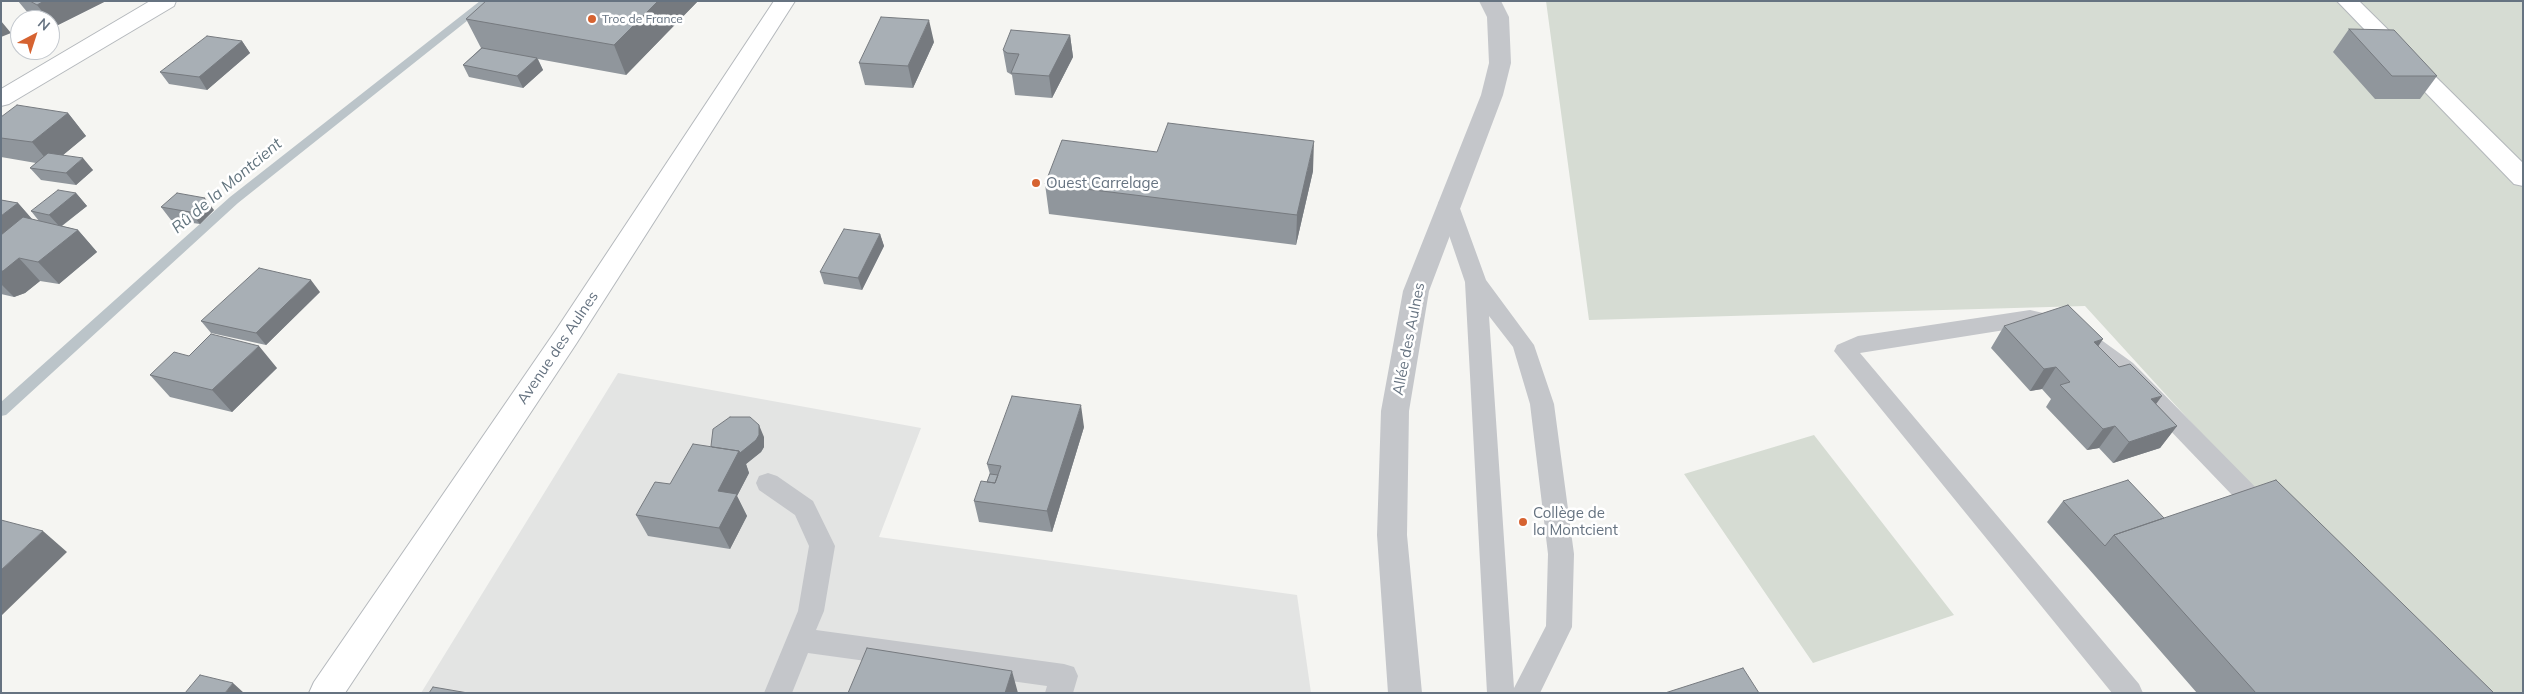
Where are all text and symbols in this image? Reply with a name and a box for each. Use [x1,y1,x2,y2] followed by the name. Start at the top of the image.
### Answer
[10,10,60,60] north arrow
[602,12,683,26] place label: Troc de France
[586,13,598,25] marker: Troc de France
[34,14,54,35] text: N
[168,134,286,238] water label: Rû de la Montcient
[1046,174,1159,192] place label: Ouest Carrelage
[1030,177,1042,189] marker: Ouest Carrelage
[1389,281,1429,397] street label: Allée des Aulnes
[514,288,602,408] street label: Avenue des Aulnes
[1533,504,1618,539] place label: Collège de la Montcient
[1517,516,1529,528] marker: Collège de la Montcient

